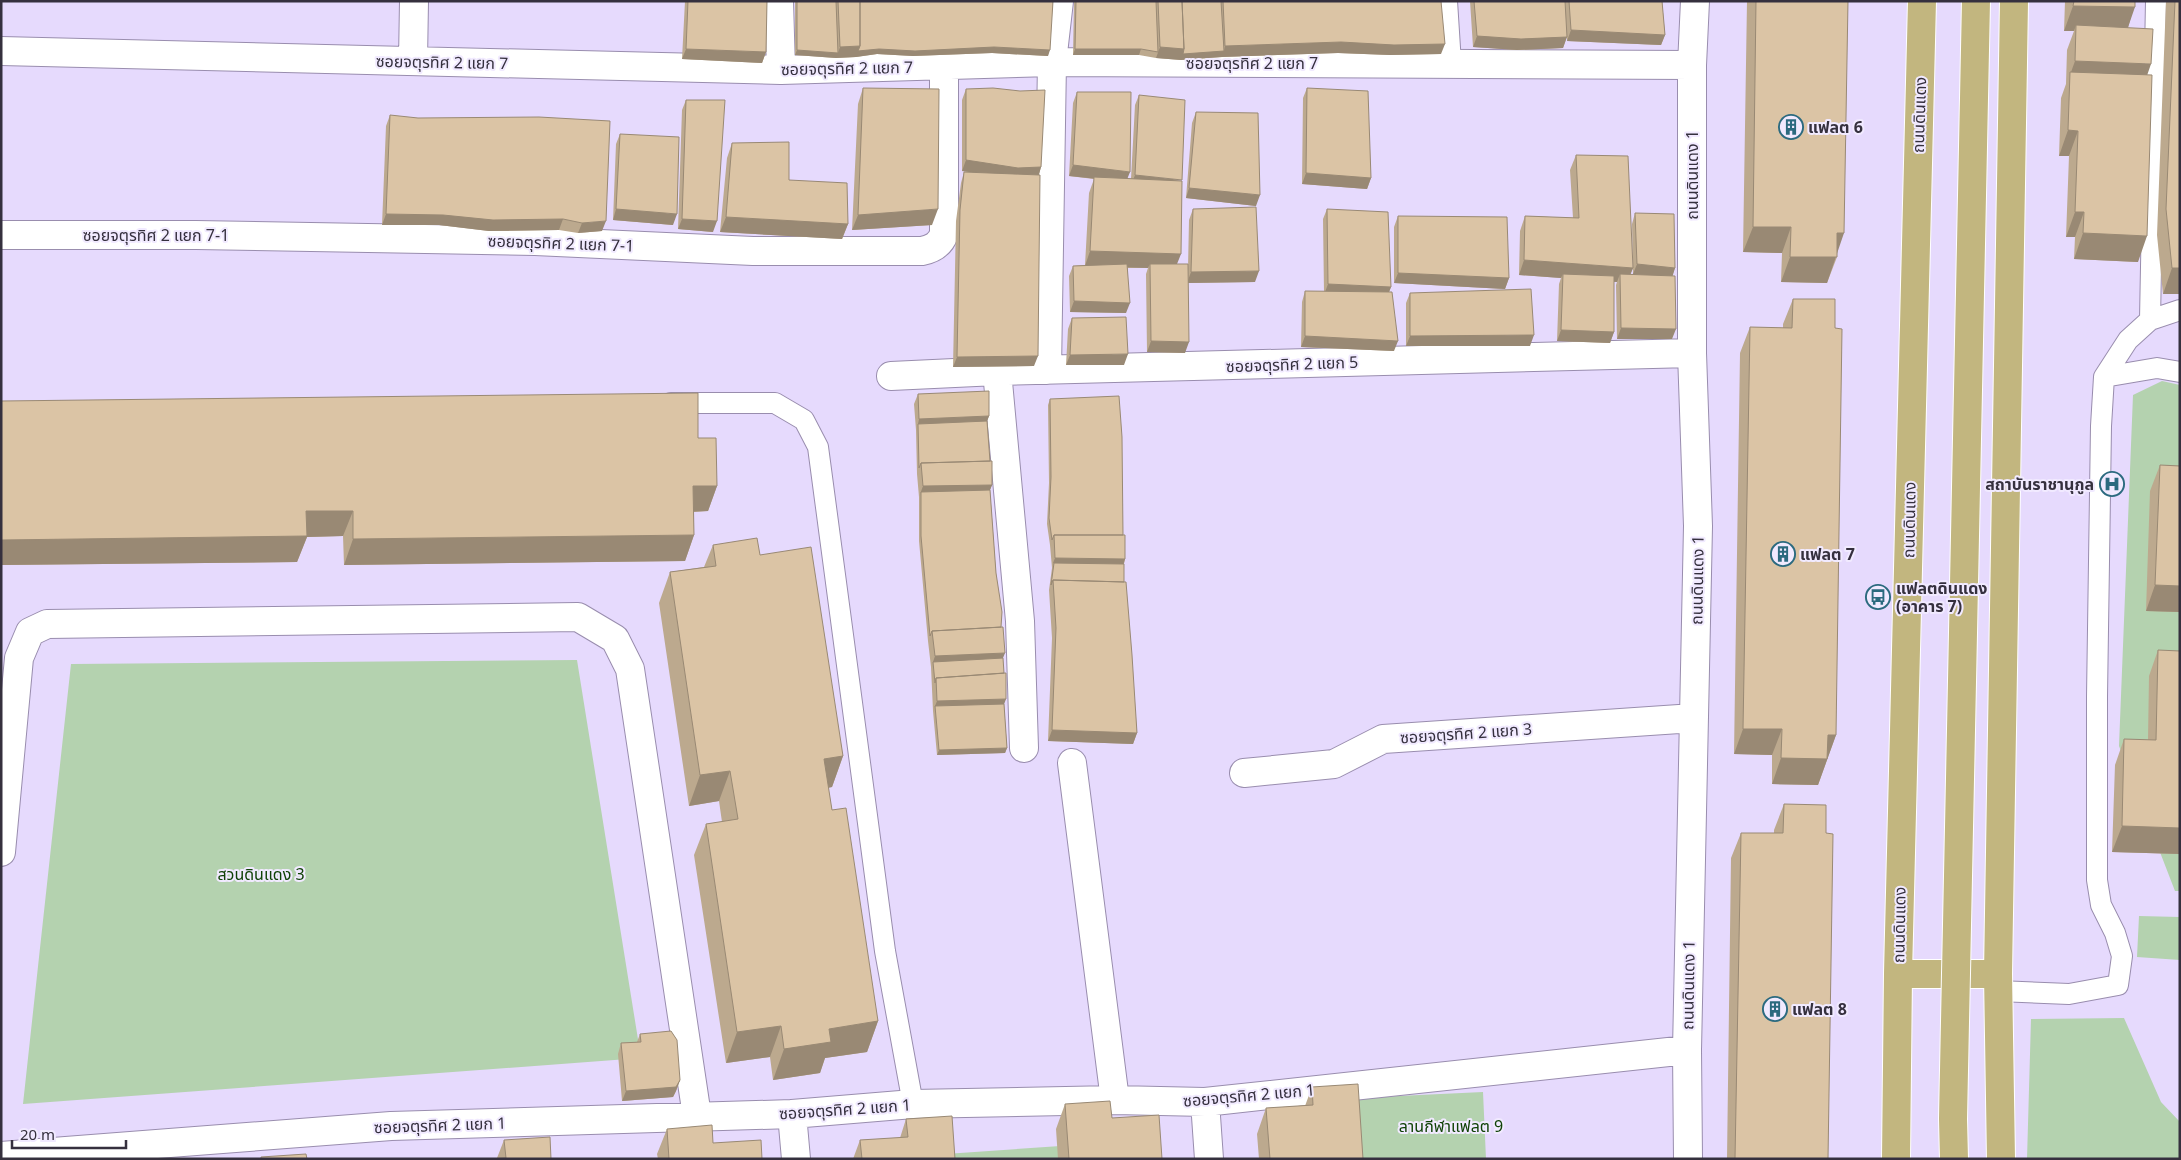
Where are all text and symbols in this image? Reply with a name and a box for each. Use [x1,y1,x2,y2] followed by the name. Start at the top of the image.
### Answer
[376,50,508,74] street label: ซอยจตุรทิศ 2 แยก 7
[1186,52,1318,74] street label: ซอยจตุรทิศ 2 แยก 7
[781,56,913,80] street label: ซอยจตุรทิศ 2 แยก 7
[1907,76,1931,154] street label: ถนนดินแดง
[1778,114,1804,140] building icon: แฟลต 6
[1808,116,1863,138] place label: แฟลต 6
[1681,130,1703,220] street label: ถนนดินแดง 1
[83,224,229,246] street label: ซอยจตุรทิศ 2 แยก 7-1
[487,229,635,257] street label: ซอยจตุรทิศ 2 แยก 7-1
[1225,351,1359,377] street label: ซอยจตุรทิศ 2 แยก 5
[2099,471,2125,497] hospital icon: สถาบันราชานุกูล
[1985,473,2094,495] place label: สถาบันราชานุกูล
[1897,482,1921,558] street label: ถนนดินแดง
[1685,535,1709,625] street label: ถนนดินแดง 1
[1770,541,1796,567] building icon: แฟลต 7
[1800,543,1855,565] place label: แฟลต 7
[1896,577,1987,617] place label: แฟลตดินแดง (อาคาร 7)
[1865,584,1891,610] bus stop icon: แฟลตดินแดง (อาคาร 7)
[1399,717,1533,749] street label: ซอยจตุรทิศ 2 แยก 3
[217,863,305,885] park label: สวนดินแดง 3
[1887,887,1911,963] street label: ถนนดินแดง
[1676,940,1700,1030] street label: ถนนดินแดง 1
[1762,996,1788,1022] building icon: แฟลต 8
[1792,998,1847,1020] place label: แฟลต 8
[1182,1078,1316,1112] street label: ซอยจตุรทิศ 2 แยก 1
[778,1093,912,1125] street label: ซอยจตุรทิศ 2 แยก 1
[373,1112,507,1138] street label: ซอยจตุรทิศ 2 แยก 1
[1399,1115,1503,1137] park label: ลานกีฬาแฟลต 9
[12,1118,126,1150] scale bar
[20,1124,55,1144] text: 20 m

